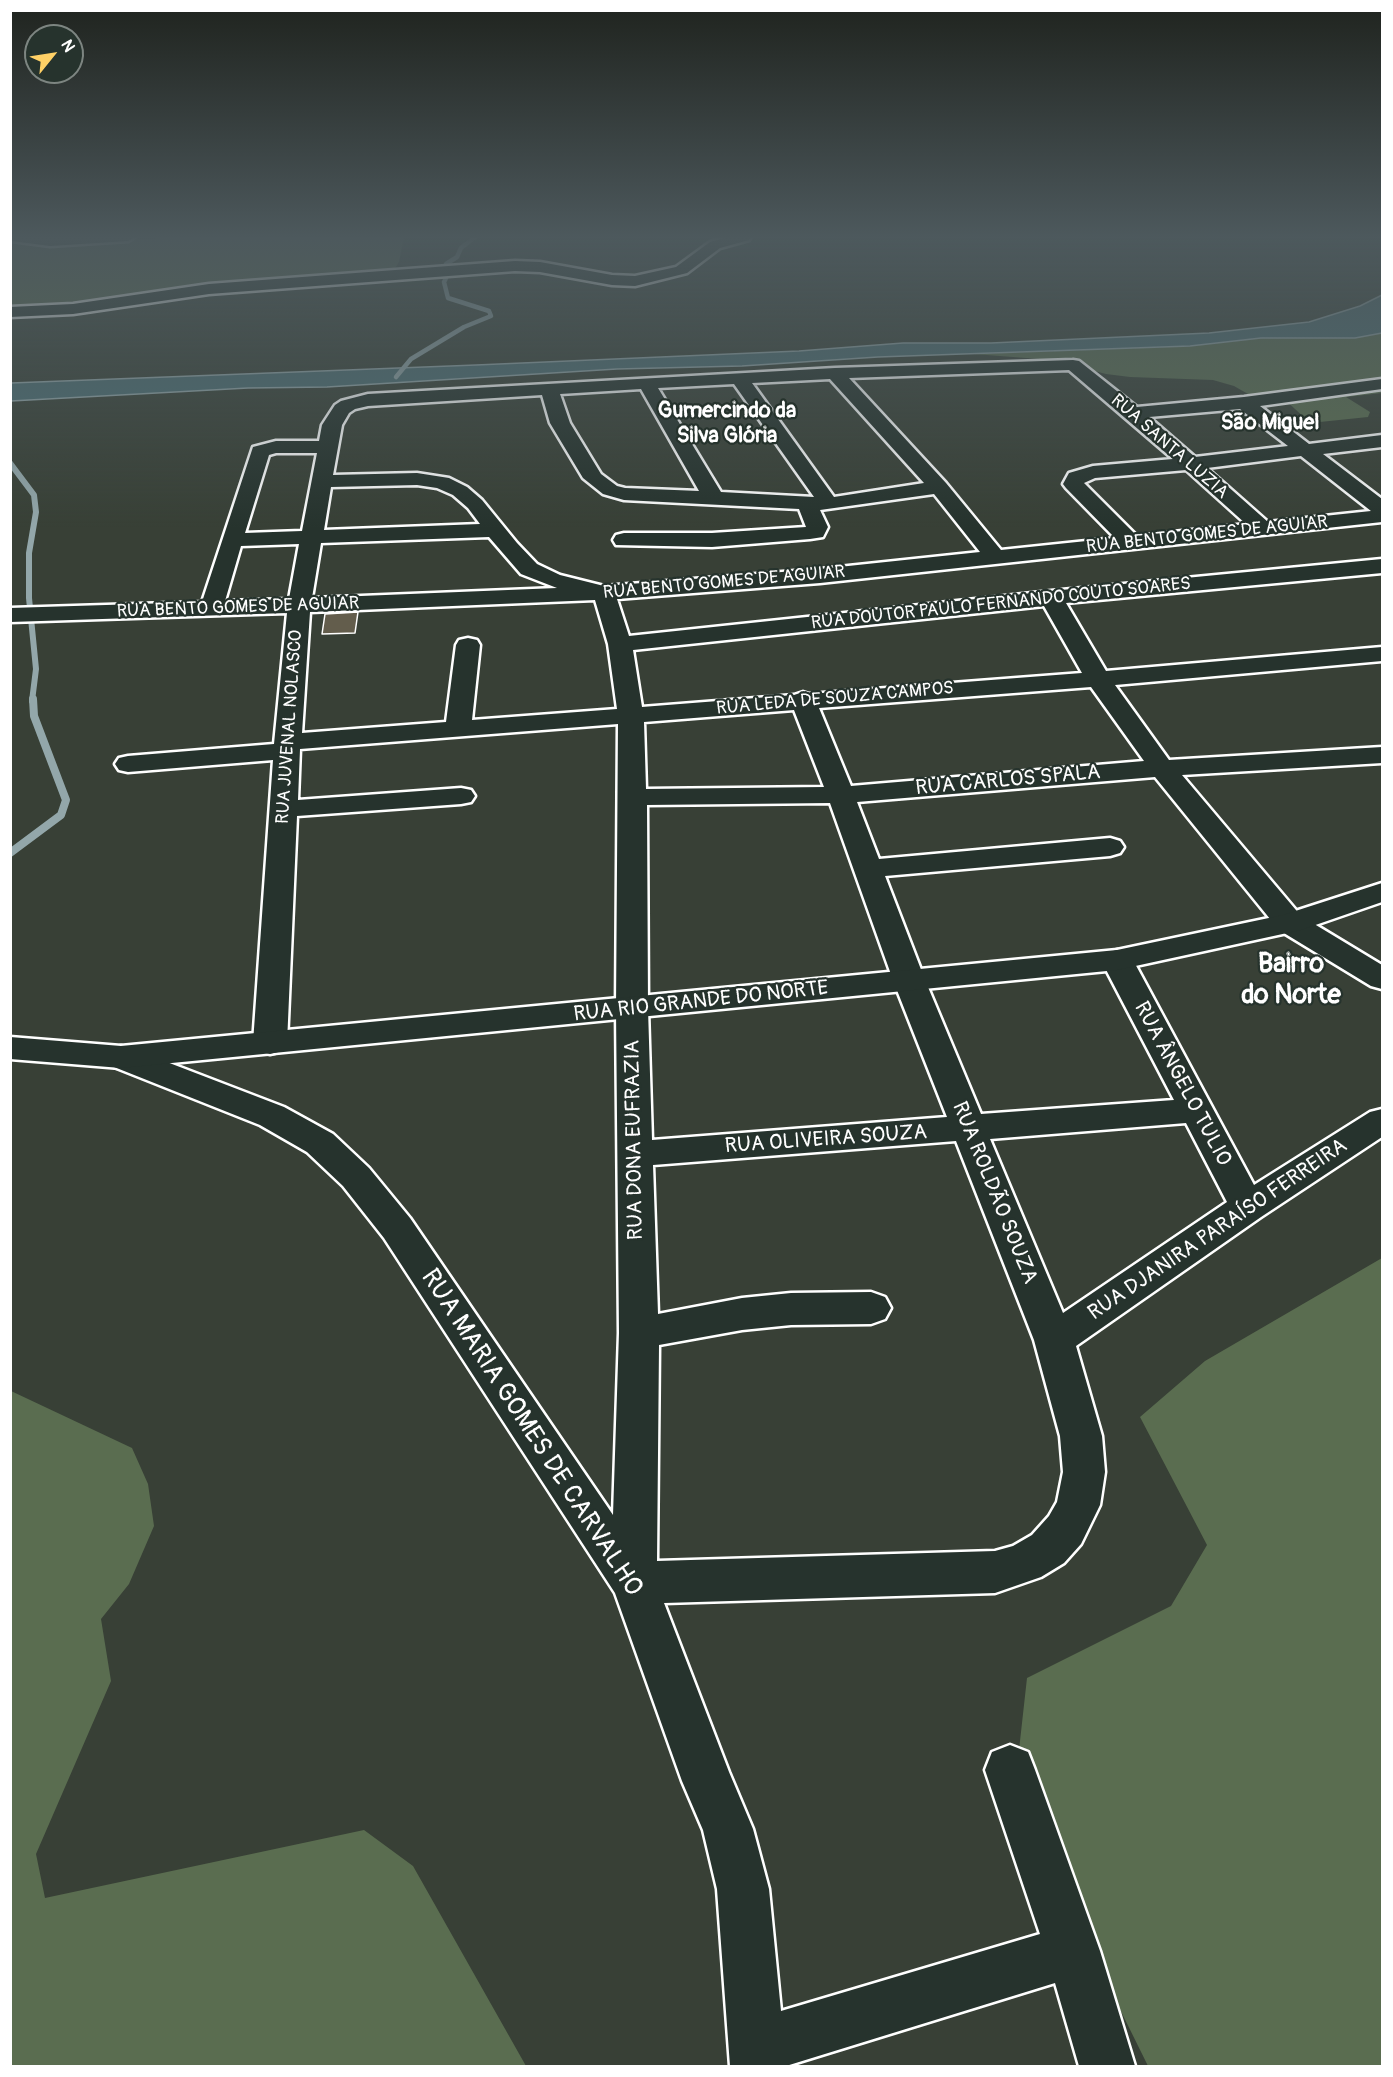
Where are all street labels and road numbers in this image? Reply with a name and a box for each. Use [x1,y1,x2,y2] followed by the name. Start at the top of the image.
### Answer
[1106,390,1232,504] street label: RUA SANTA LUZIA
[1085,512,1329,558] street label: RUA BENTO GOMES DE AGUIAR
[602,562,846,604] street label: RUA BENTO GOMES DE AGUIAR
[810,573,1192,635] street label: RUA DOUTOR PAULO FERNANDO COUTO SOARES
[116,593,360,623] street label: RUA BENTO GOMES DE AGUIAR
[272,629,308,825] street label: RUA JUVENAL NOLASCO
[715,678,955,720] street label: RUA LEDA DE SOUZA CAMPOS
[914,760,1102,802] street label: RUA CARLOS SPALA
[572,976,830,1028] street label: RUA RIO GRANDE DO NORTE
[1128,998,1236,1170] street label: RUA ÂNGELO TULIO
[621,1040,649,1240] street label: RUA DONA EUFRAZIA
[946,1098,1042,1288] street label: RUA ROLDÃO SOUZA
[724,1120,928,1160] street label: RUA OLIVEIRA SOUZA
[1084,1134,1352,1326] street label: RUA DJANIRA PARAÍSO FERREIRA
[413,1264,649,1602] street label: RUA MARIA GOMES DE CARVALHO

